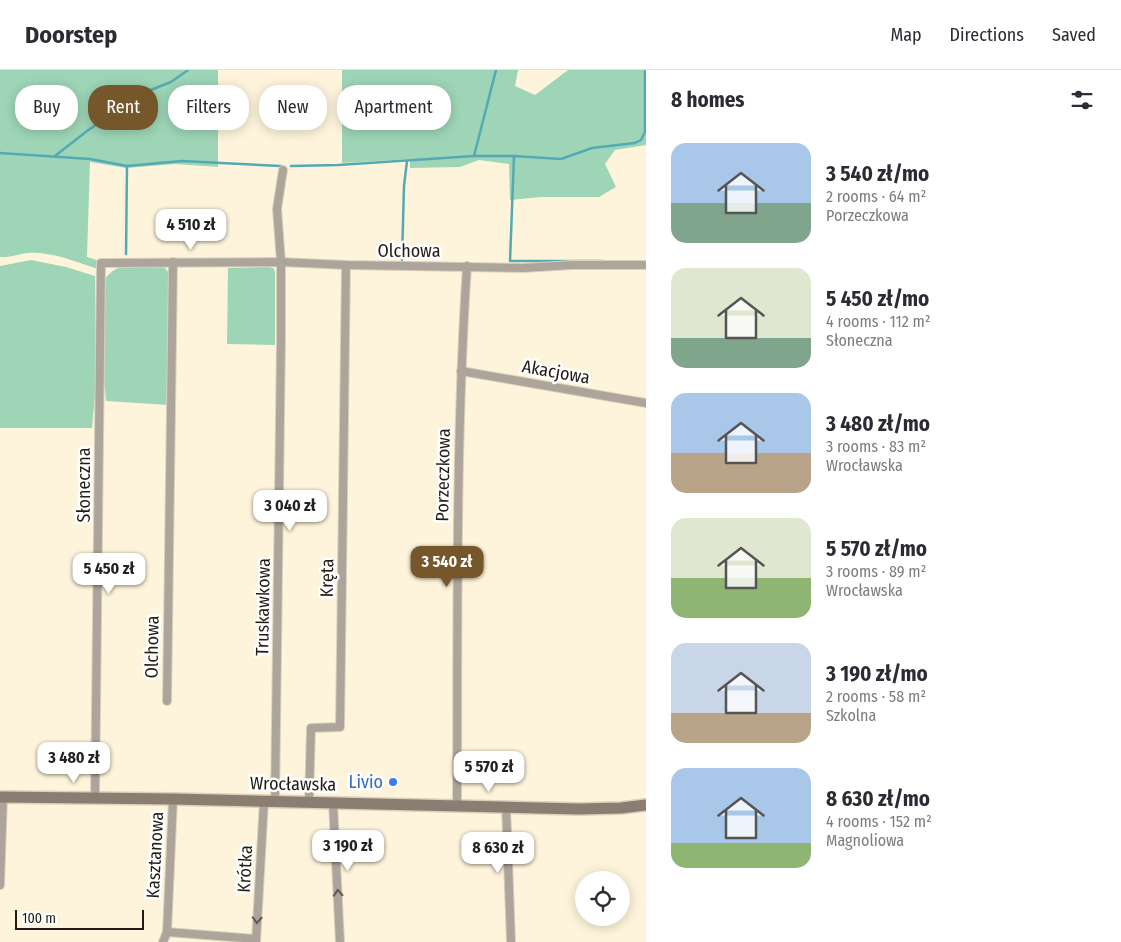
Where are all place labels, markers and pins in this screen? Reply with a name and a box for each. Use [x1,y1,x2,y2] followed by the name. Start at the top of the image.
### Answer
[139,208,243,251] pin: 4 510 zł
[238,490,342,532] pin: 3 040 zł
[395,546,499,588] pin: 3 540 zł
[57,552,161,595] pin: 5 450 zł
[22,742,126,784] pin: 3 480 zł
[437,750,541,793] pin: 5 570 zł
[348,771,383,793] place label: Livio
[387,776,399,788] marker: Livio
[296,830,400,872] pin: 3 190 zł
[446,832,550,874] pin: 8 630 zł

